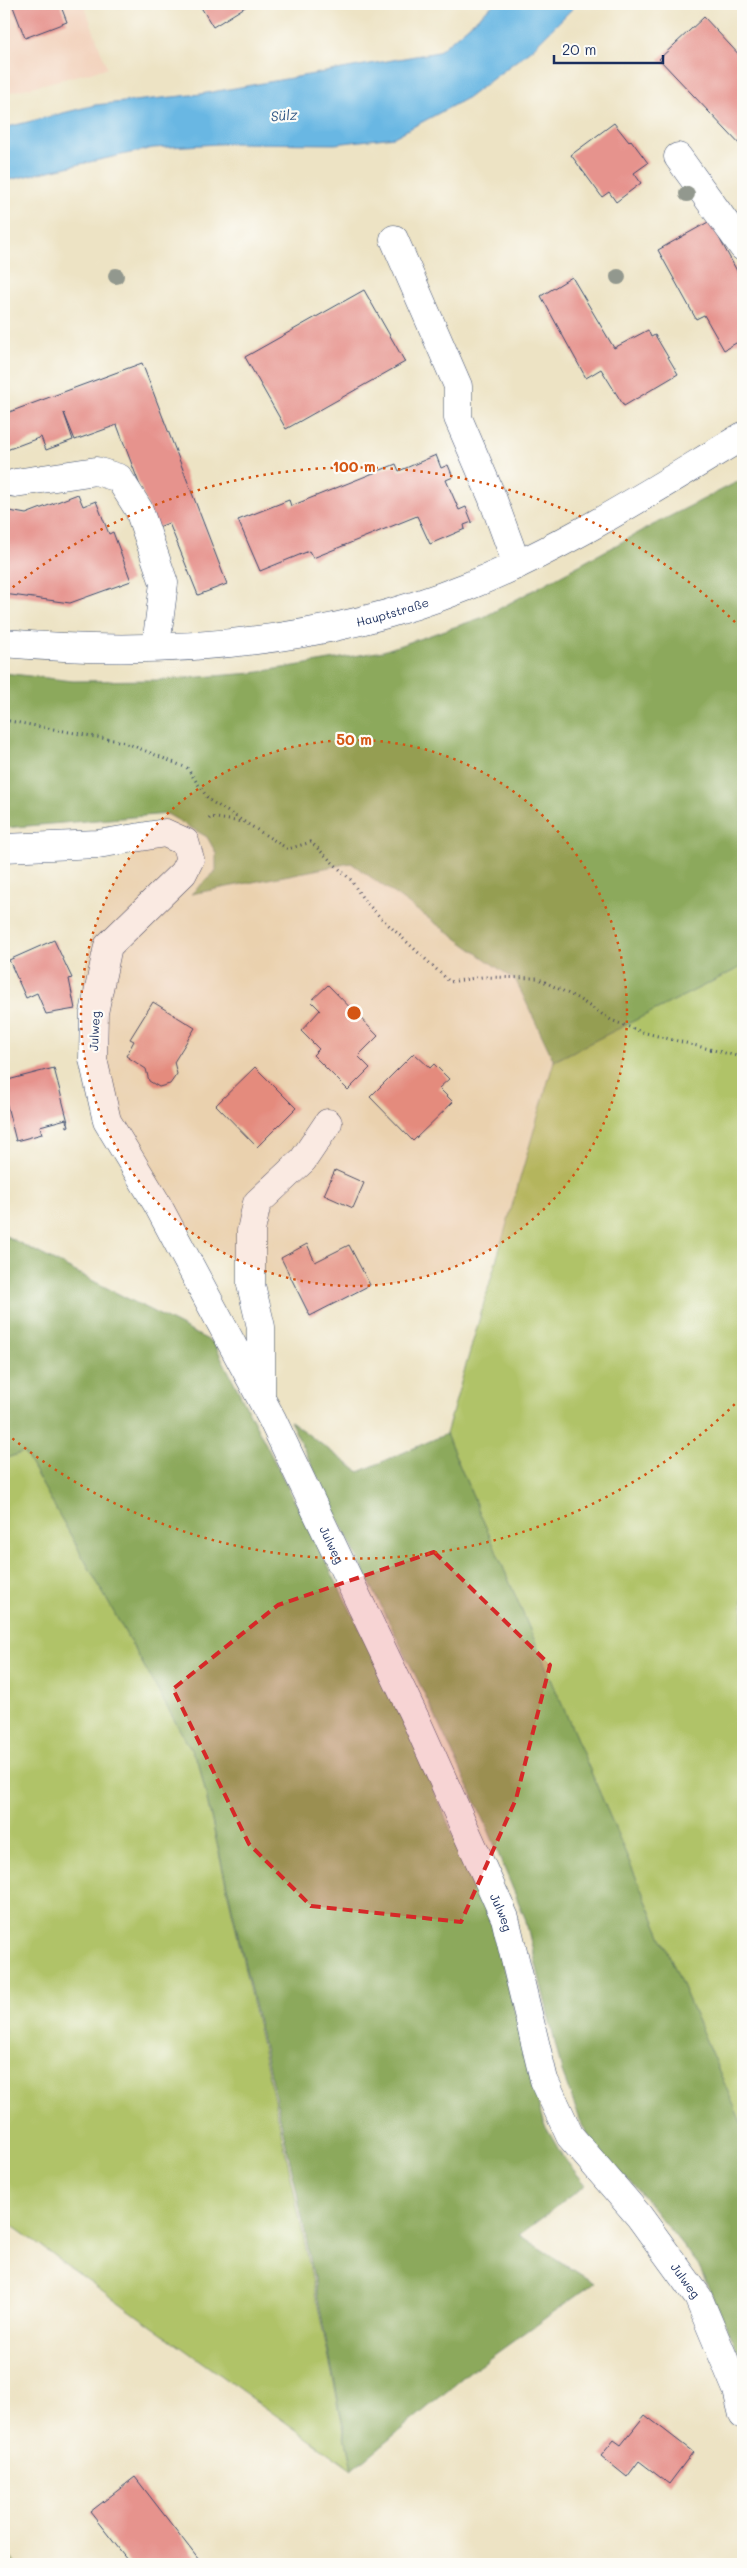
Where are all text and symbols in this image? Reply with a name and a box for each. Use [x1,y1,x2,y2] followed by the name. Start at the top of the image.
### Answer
[554,32,663,64] scale bar
[562,39,596,59] text: 20 m
[270,105,298,125] water label: Sülz
[332,456,376,476] text: 100 m
[354,593,431,630] street label: Hauptstraße
[336,729,372,749] text: 50 m
[345,1004,363,1022] centre of rings
[85,1011,103,1051] street label: Julweg
[316,1523,348,1566] street label: Julweg
[487,1891,516,1933] street label: Julweg
[668,2259,704,2301] street label: Julweg

